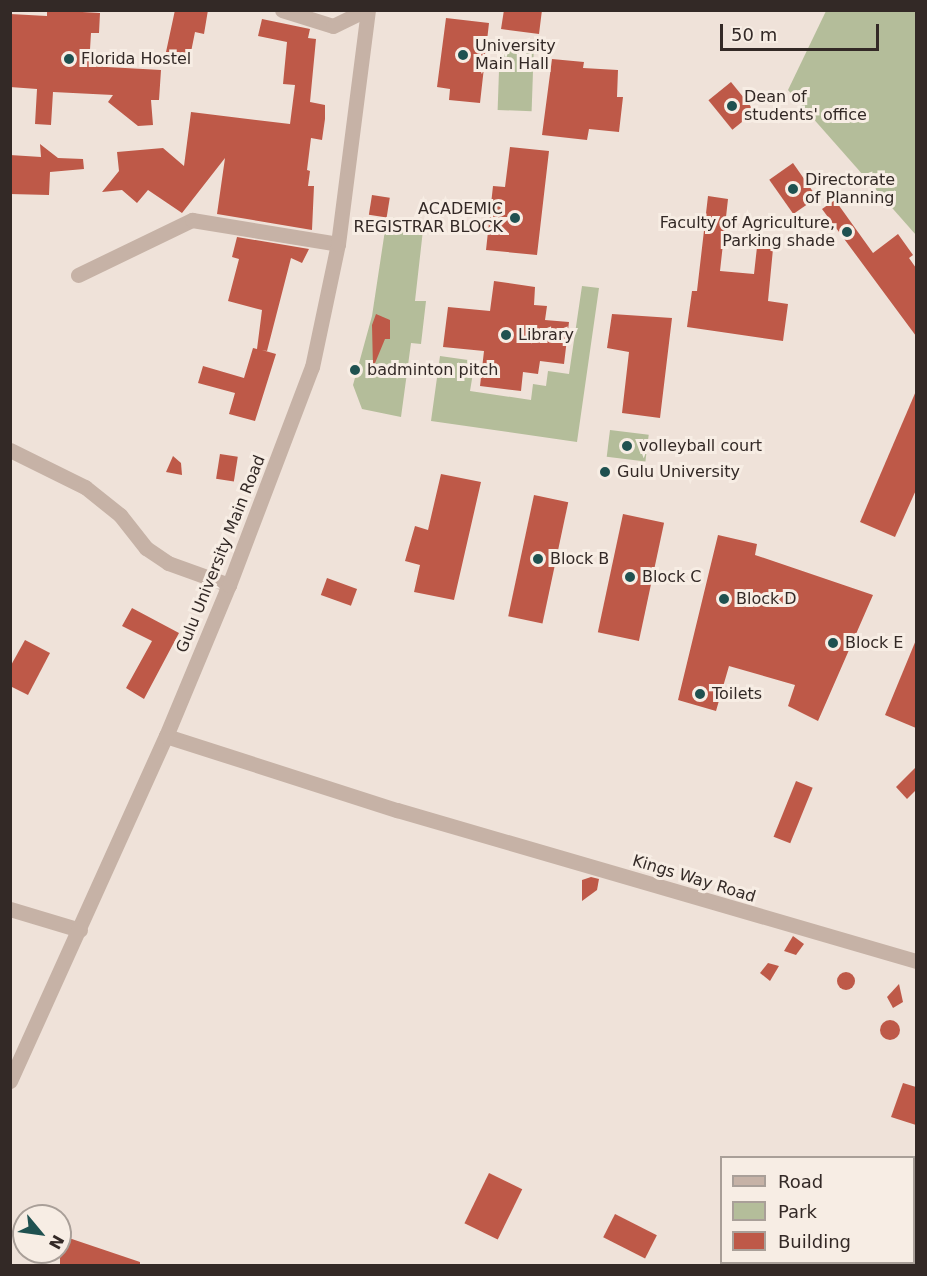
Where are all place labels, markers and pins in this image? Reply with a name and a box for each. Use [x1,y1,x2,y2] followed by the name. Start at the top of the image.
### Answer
[475,36,556,74] place label: University Main Hall
[456,48,470,62] marker: University Main Hall
[81,49,191,69] place label: Florida Hostel
[62,52,76,66] marker: Florida Hostel
[744,87,867,125] place label: Dean of students' office
[725,99,739,113] marker: Dean of students' office
[805,170,895,208] place label: Directorate of Planning
[786,182,800,196] marker: Directorate of Planning
[354,199,503,237] place label: ACADEMIC REGISTRAR BLOCK
[508,211,522,225] marker: ACADEMIC REGISTRAR BLOCK
[660,213,835,251] place label: Faculty of Agriculture, Parking shade
[840,225,854,239] marker: Faculty of Agriculture, Parking shade
[518,325,574,345] place label: Library
[499,328,513,342] marker: Library
[367,360,498,380] place label: badminton pitch
[348,363,362,377] marker: badminton pitch
[639,436,762,456] place label: volleyball court
[620,439,634,453] marker: volleyball court
[617,462,740,482] place label: Gulu University
[598,465,612,479] marker: Gulu University
[550,549,609,569] place label: Block B
[531,552,545,566] marker: Block B
[642,567,702,587] place label: Block C
[623,570,637,584] marker: Block C
[736,589,797,609] place label: Block D
[717,592,731,606] marker: Block D
[845,633,903,653] place label: Block E
[826,636,840,650] marker: Block E
[712,684,762,704] place label: Toilets
[693,687,707,701] marker: Toilets

